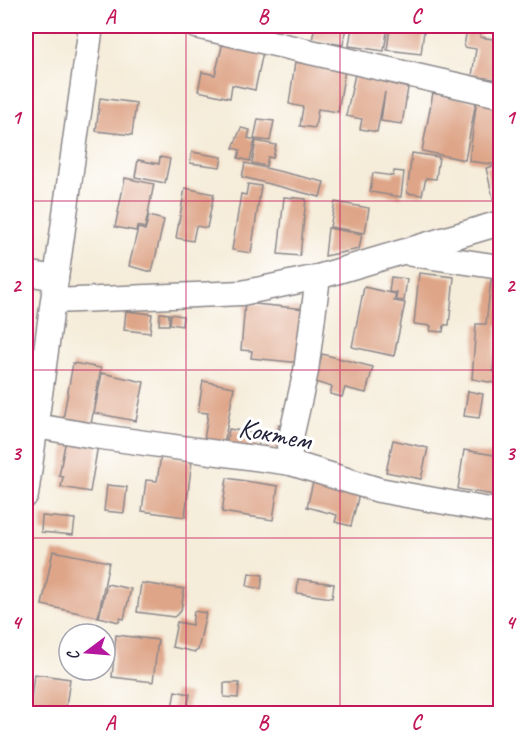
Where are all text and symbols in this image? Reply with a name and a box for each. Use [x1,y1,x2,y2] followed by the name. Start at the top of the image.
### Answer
[105,4,117,29] text: A
[258,4,270,29] text: B
[411,4,423,29] text: C
[12,105,23,130] text: 1
[506,105,517,130] text: 1
[12,273,23,298] text: 2
[506,273,517,298] text: 2
[236,409,316,458] street label: Коктем
[12,441,23,466] text: 3
[506,441,517,466] text: 3
[12,610,24,635] text: 4
[506,610,518,635] text: 4
[57,622,117,682] north arrow
[62,647,84,662] text: С
[105,710,117,735] text: A
[258,710,270,735] text: B
[411,710,423,735] text: C

